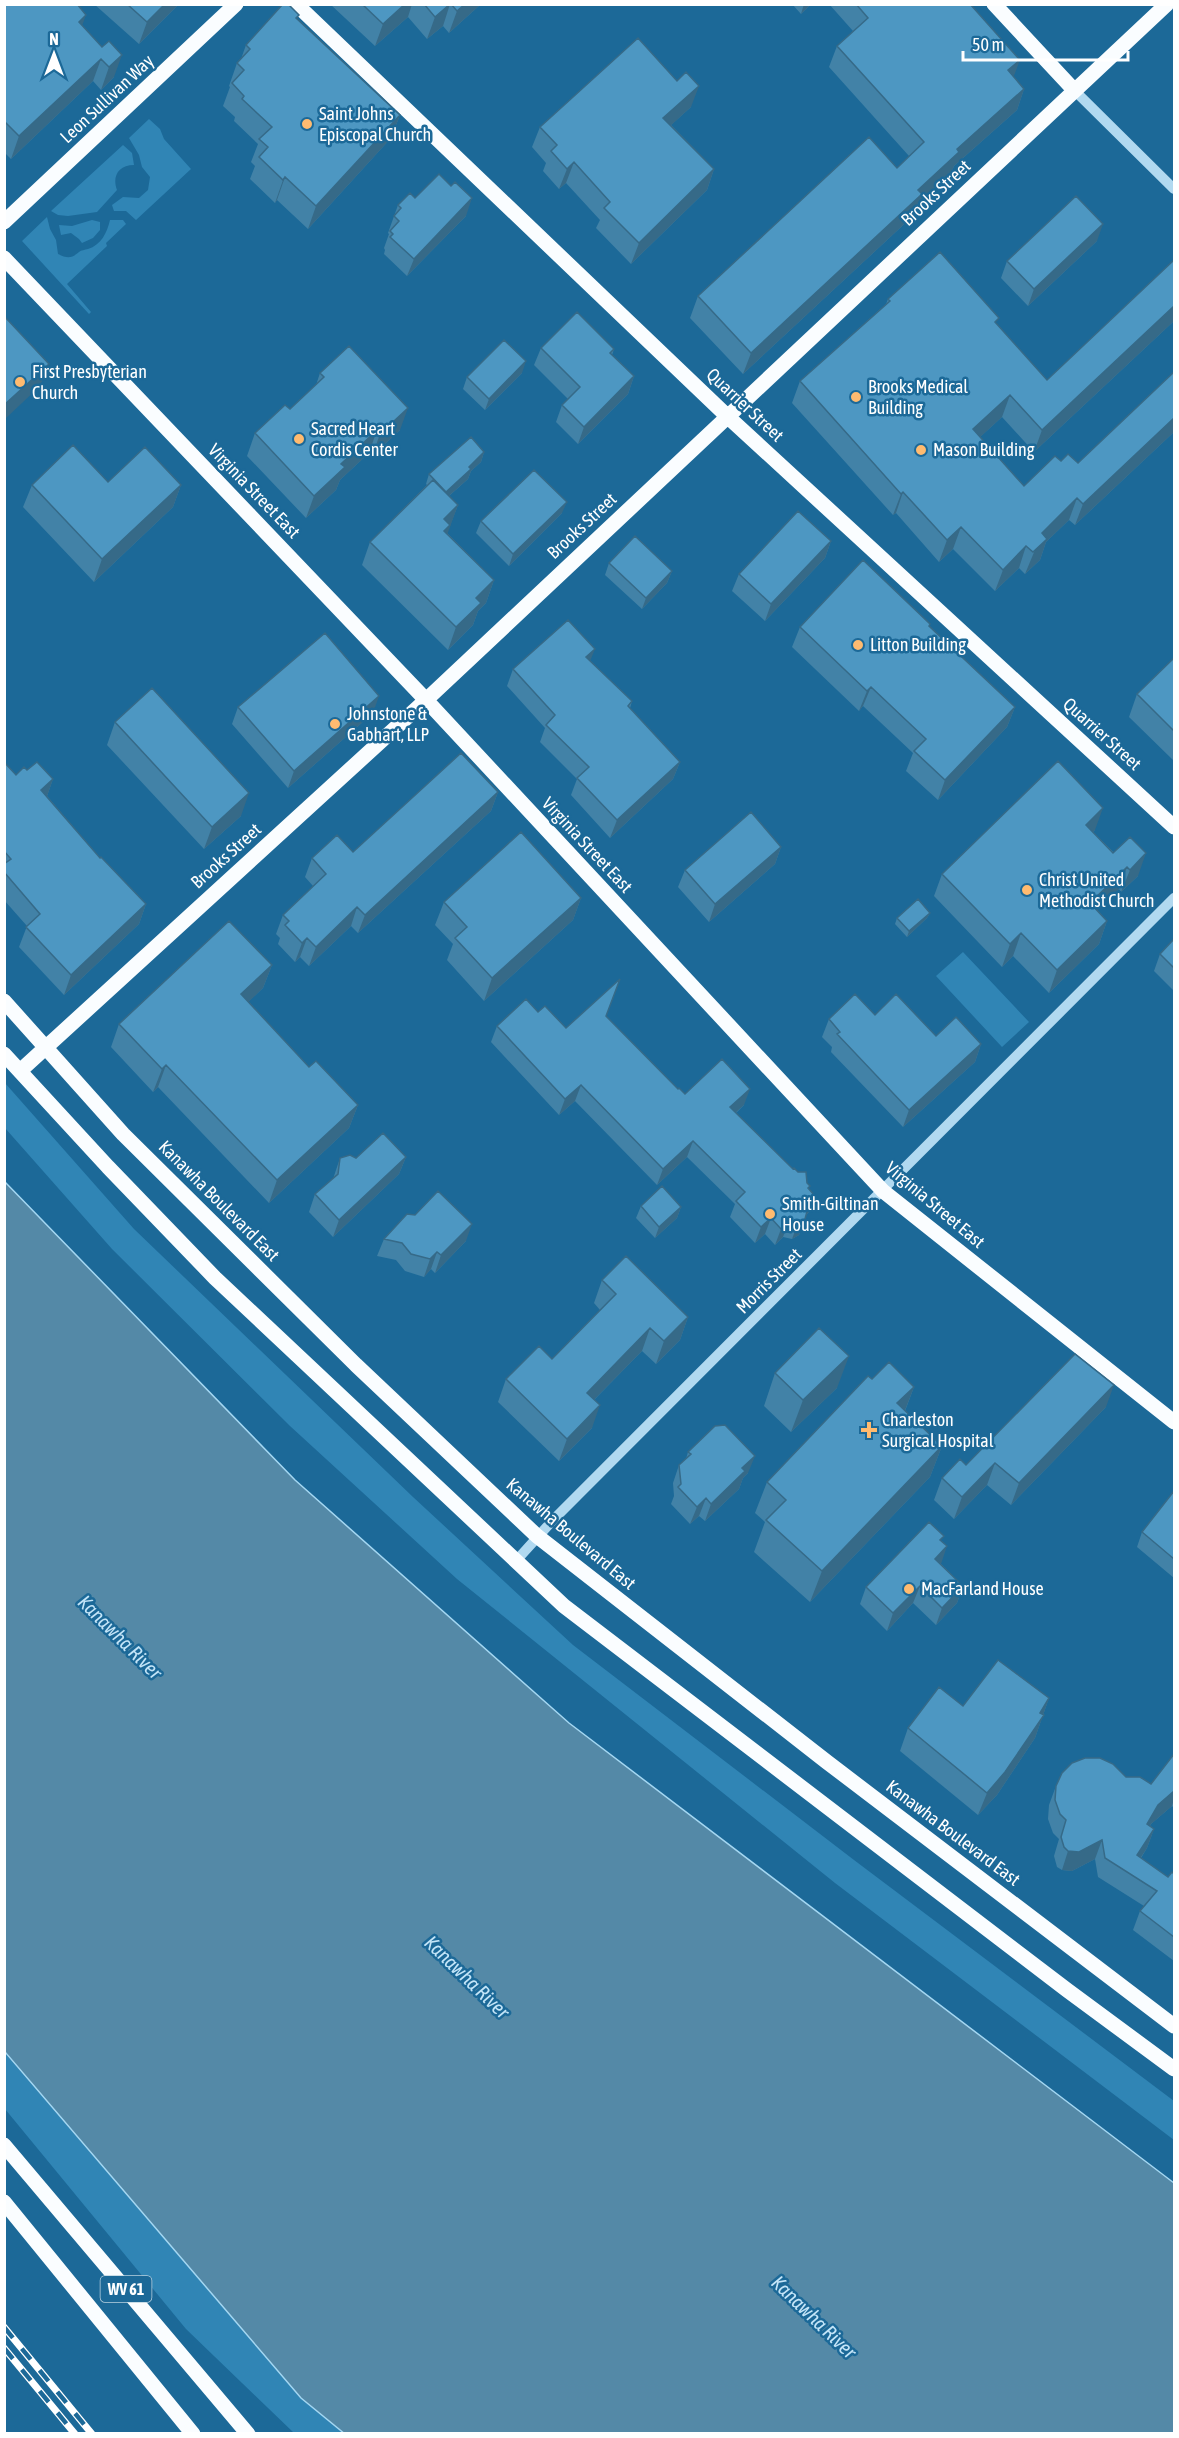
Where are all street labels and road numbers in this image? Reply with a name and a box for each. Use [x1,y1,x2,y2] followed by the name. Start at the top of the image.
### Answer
[56,50,158,147] street label: Leon Sullivan Way
[897,155,975,230] street label: Brooks Street
[702,364,788,446] street label: Quarrier Street
[204,439,305,542] street label: Virginia Street East
[543,488,621,563] street label: Brooks Street
[1059,693,1146,774] street label: Quarrier Street
[538,793,637,897] street label: Virginia Street East
[186,819,265,893] street label: Brooks Street
[155,1136,284,1265] street label: Kanawha Boulevard East
[882,1157,989,1252] street label: Virginia Street East
[732,1244,806,1318] street label: Morris Street
[503,1474,640,1594] street label: Kanawha Boulevard East
[882,1775,1024,1890] street label: Kanawha Boulevard East
[100,2276,152,2302] road number: WV 61

